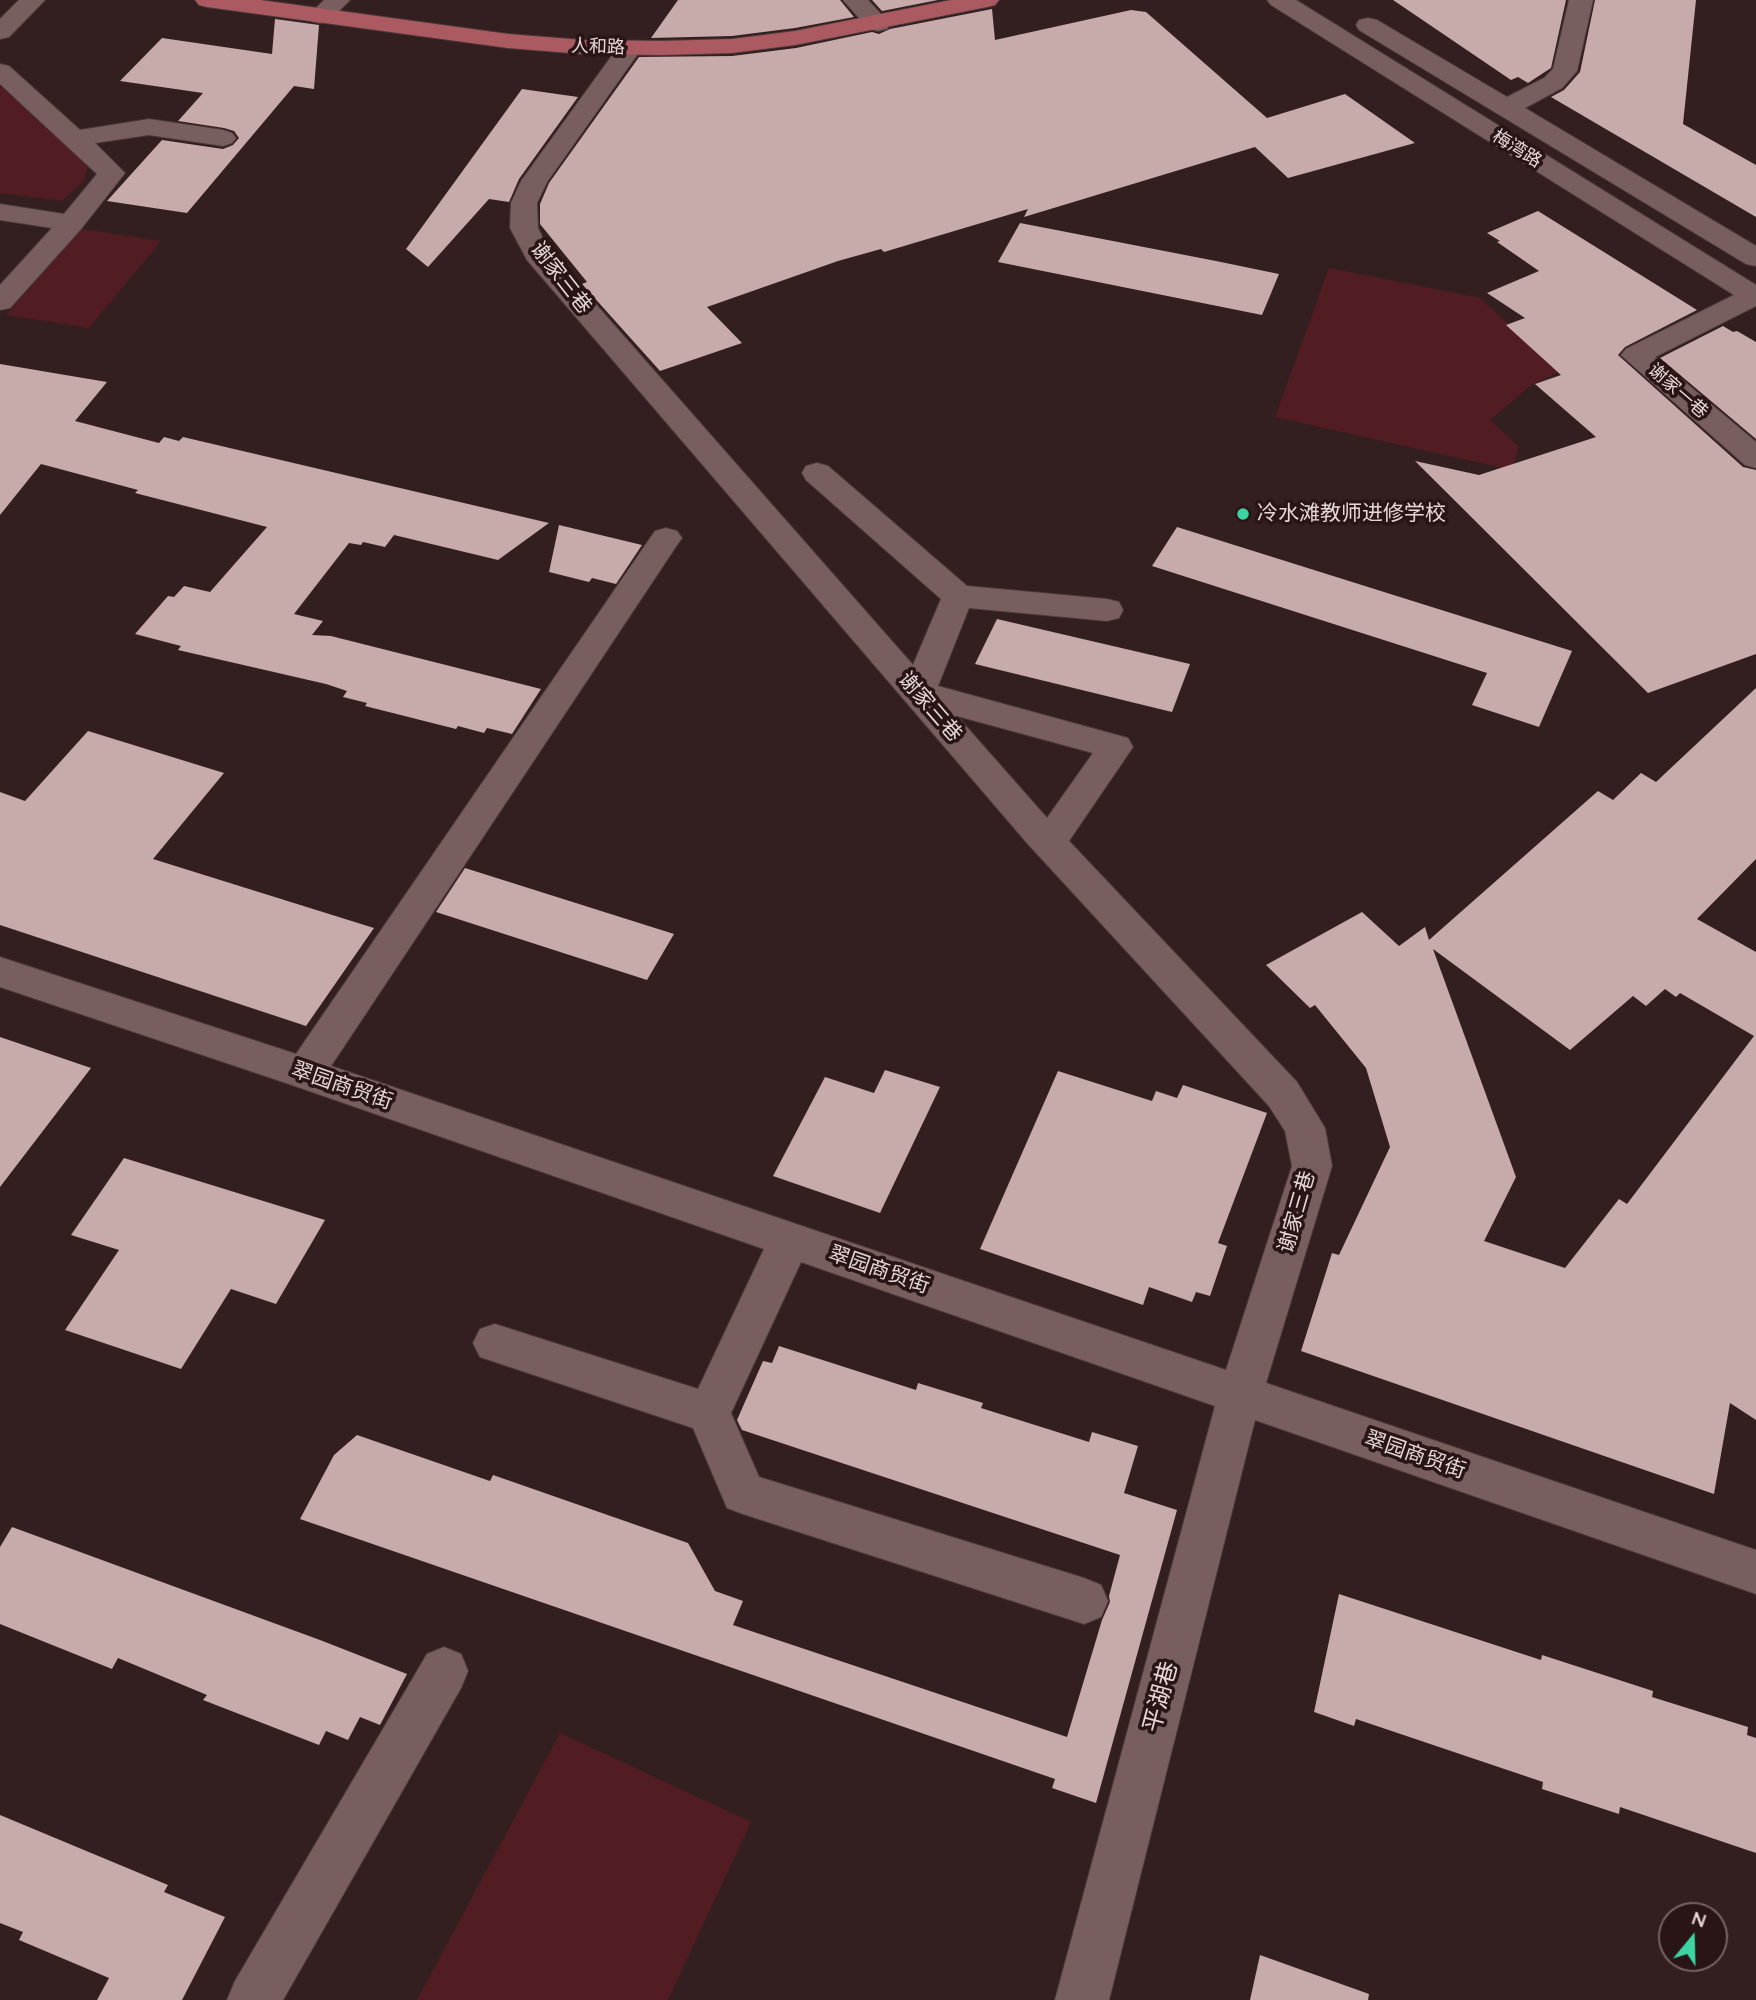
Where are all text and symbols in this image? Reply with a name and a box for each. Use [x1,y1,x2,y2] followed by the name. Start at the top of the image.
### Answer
[571,35,625,59] street label: 人和路
[1488,126,1546,172] street label: 梅湾路
[525,237,597,319] street label: 谢家三巷
[1644,359,1712,423] street label: 谢家一巷
[1257,501,1446,527] place label: 冷水滩教师进修学校
[1235,506,1251,522] marker: 冷水滩教师进修学校
[893,667,967,747] street label: 谢家三巷
[288,1057,396,1115] street label: 翠园商贸街
[1273,1168,1321,1256] street label: 谢家三巷
[825,1241,933,1299] street label: 翠园商贸街
[1361,1426,1469,1484] street label: 翠园商贸街
[1138,1658,1184,1736] street label: 平湖巷
[1658,1902,1728,1972] north arrow
[1689,1905,1710,1933] text: N

